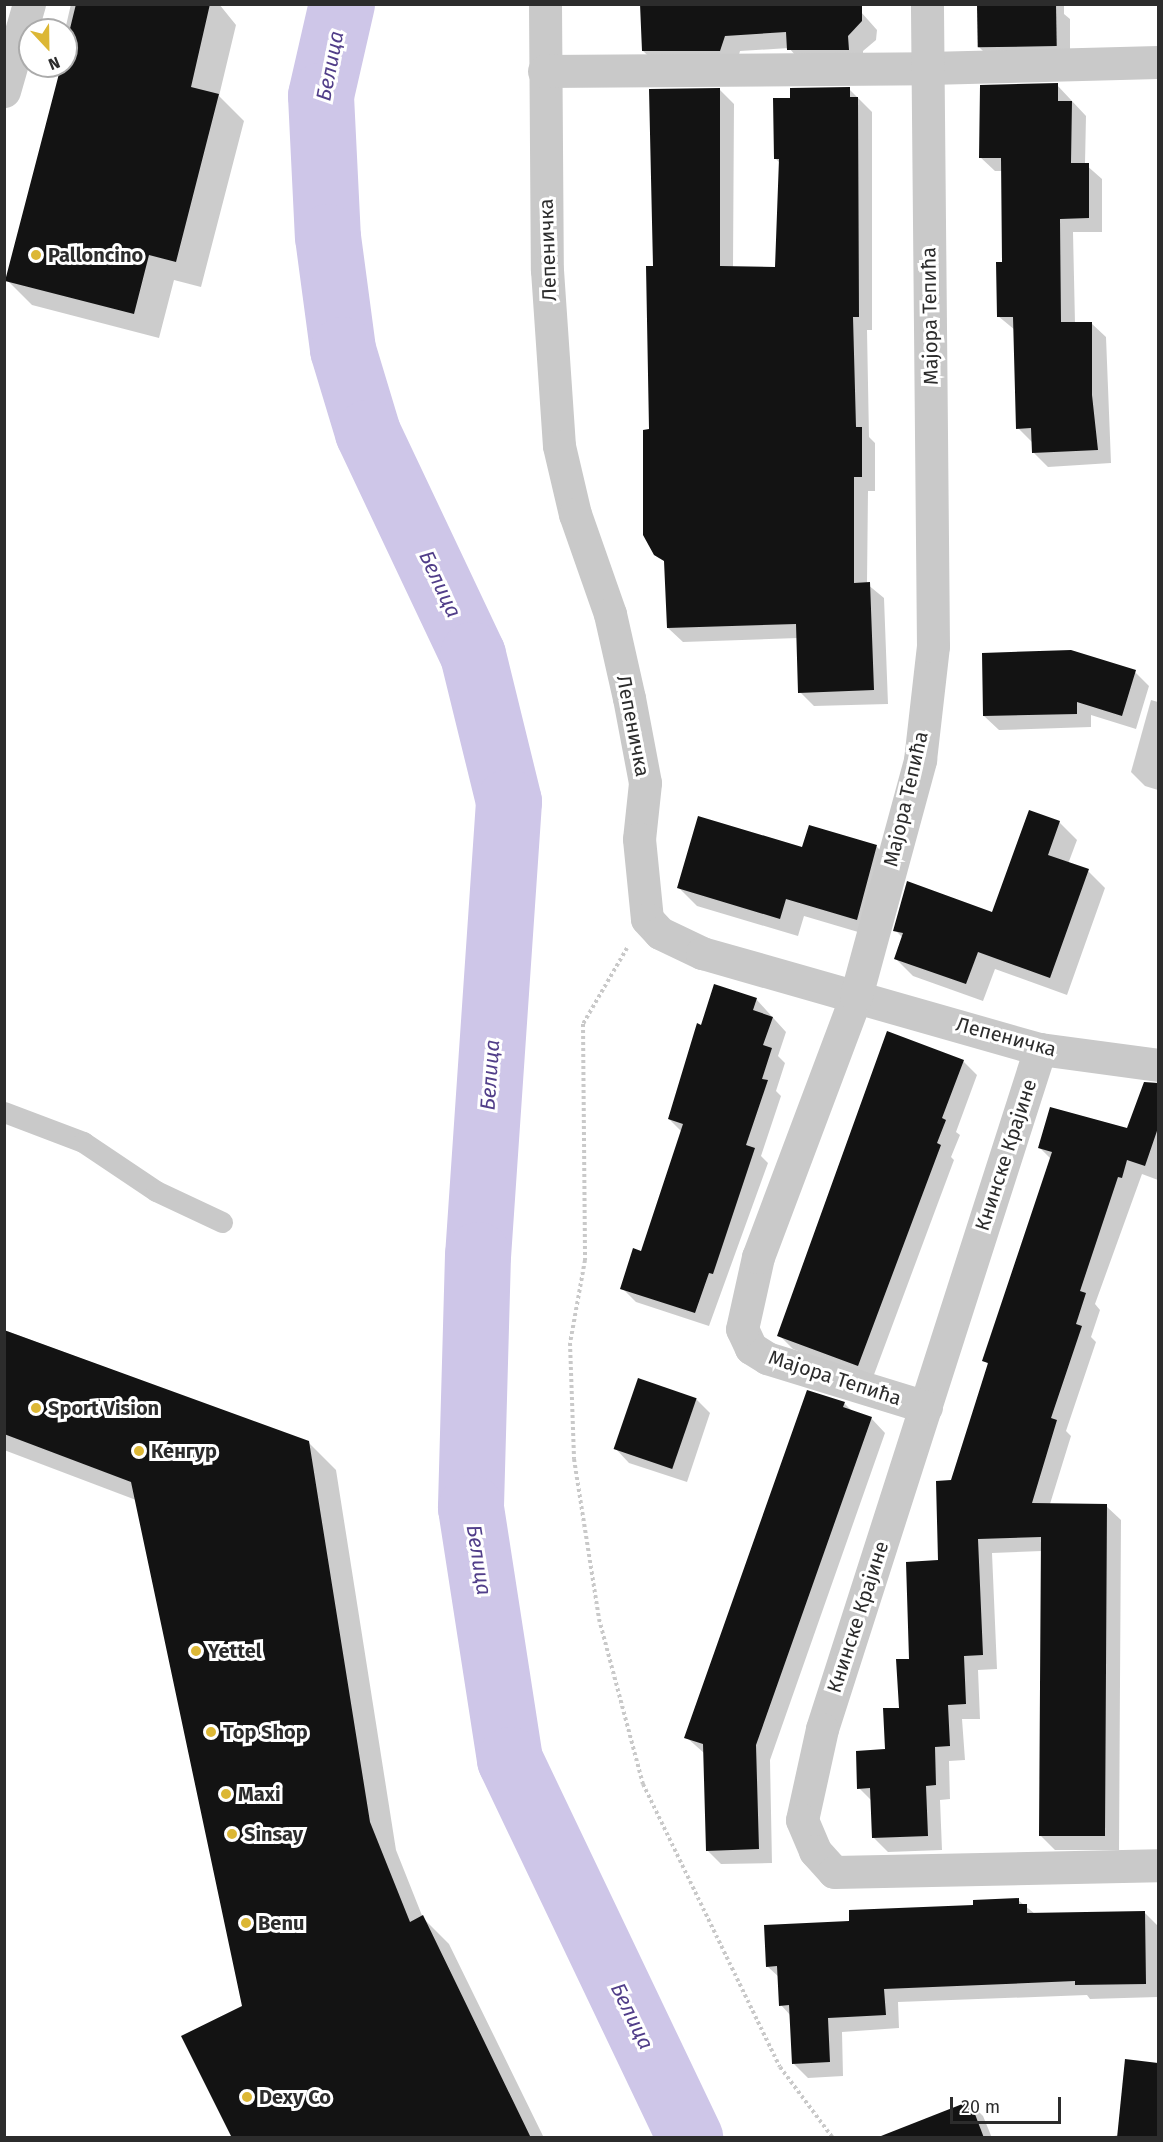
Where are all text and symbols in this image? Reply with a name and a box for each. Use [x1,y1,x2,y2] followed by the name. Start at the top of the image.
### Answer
[18,18,78,78] north arrow
[311,29,349,103] water label: Белица
[46,53,63,74] text: N
[534,198,562,302] street label: Лепеничка
[48,243,143,267] place label: Palloncino
[917,247,943,385] street label: Мајора Тепића
[29,248,43,262] marker: Palloncino
[414,547,466,621] water label: Белица
[611,673,655,779] street label: Лепеничка
[879,729,933,869] street label: Мајора Тепића
[953,1012,1059,1062] street label: Лепеничка
[475,1039,505,1111] water label: Белица
[970,1076,1042,1234] street label: Книнске Крајине
[766,1345,904,1411] street label: Мајора Тепића
[48,1396,159,1420] place label: Sport Vision
[29,1401,43,1415] marker: Sport Vision
[151,1439,217,1463] place label: Кенгур
[132,1444,146,1458] marker: Кенгур
[461,1523,497,1597] water label: Белица
[822,1538,894,1696] street label: Книнске Крајине
[208,1639,262,1663] place label: Yettel
[189,1644,203,1658] marker: Yettel
[223,1720,308,1744] place label: Top Shop
[204,1725,218,1739] marker: Top Shop
[238,1782,281,1806] place label: Maxi
[219,1787,233,1801] marker: Maxi
[244,1822,303,1846] place label: Sinsay
[225,1827,239,1841] marker: Sinsay
[258,1911,304,1935] place label: Benu
[239,1916,253,1930] marker: Benu
[605,1979,659,2053] water label: Белица
[259,2085,331,2109] place label: Dexy Co
[953,2085,1064,2123] scale bar
[240,2090,254,2104] marker: Dexy Co
[961,2096,1000,2118] text: 20 m

